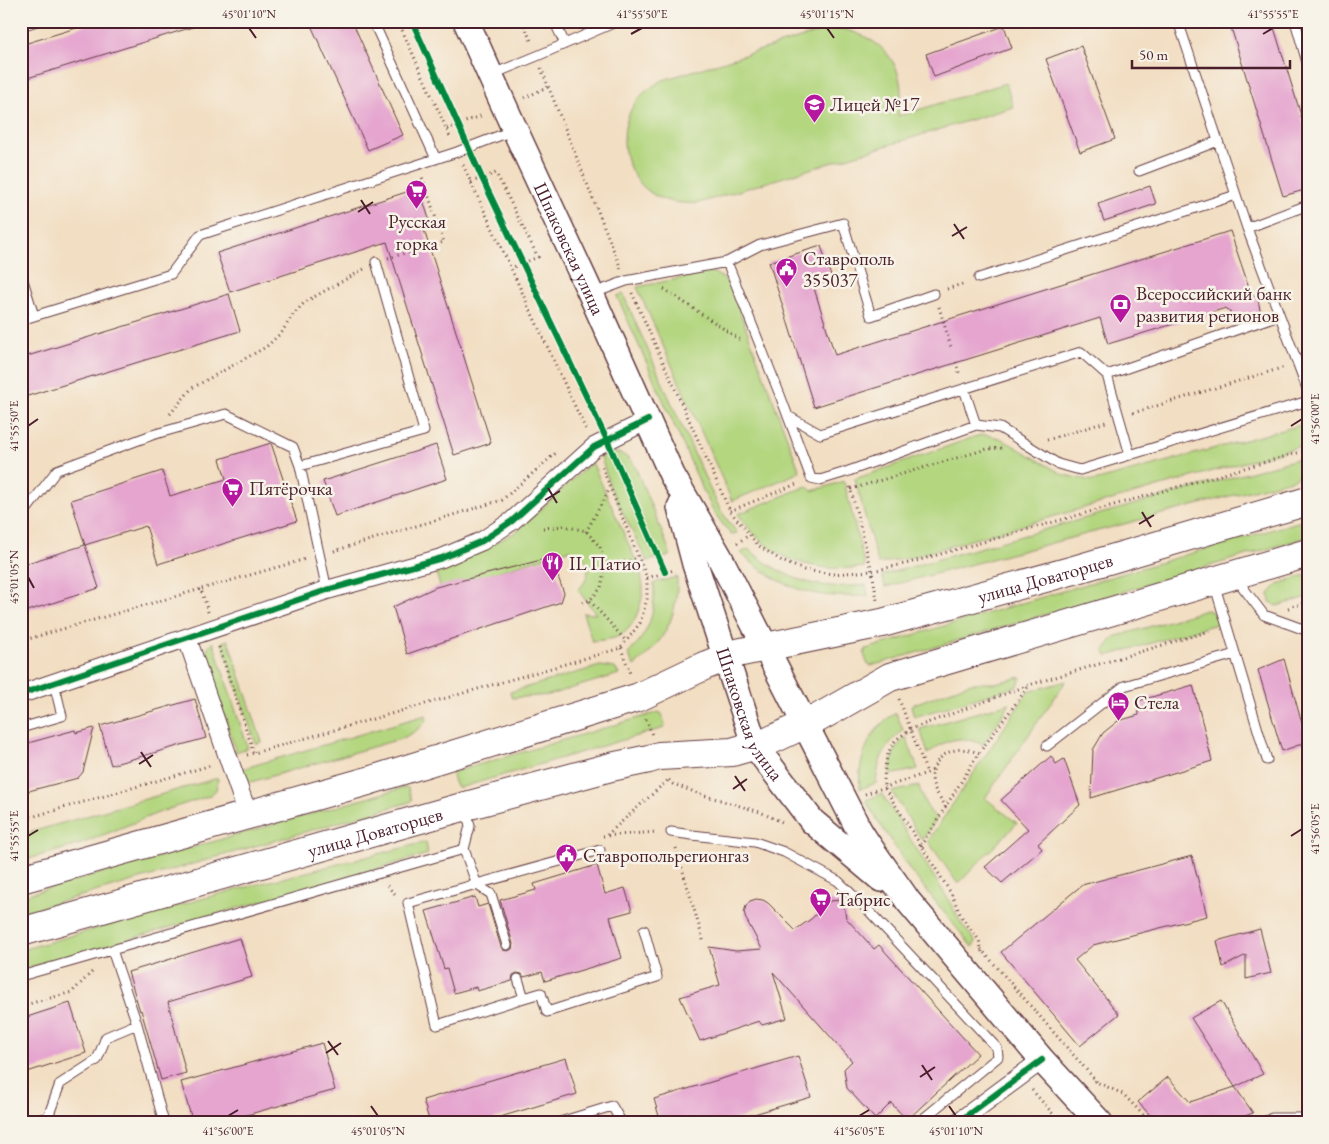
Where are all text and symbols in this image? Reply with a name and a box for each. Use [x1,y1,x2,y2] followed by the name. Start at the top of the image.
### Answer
[222,6,276,22] text: 45°01'10"N
[616,6,668,22] text: 41°55'50"E
[800,6,854,22] text: 45°01'15"N
[1247,6,1299,22] text: 41°55'55"E
[1132,38,1289,70] scale bar
[1139,45,1168,64] text: 50 m
[802,92,826,123] school or university icon: Лицей №17
[830,92,920,117] place label: Лицей №17
[405,178,429,209] supermarket icon: Русская горка
[528,178,611,319] street label: Шпаковская улица
[388,209,447,256] place label: Русская горка
[803,246,895,293] place label: Ставрополь 355037
[775,257,799,288] public building icon: Ставрополь 355037
[1136,281,1292,328] place label: Всероссийский банк развития регионов
[1108,292,1132,323] bank icon: Всероссийский банк развития регионов
[1307,393,1323,445] text: 41°56'00"E
[6,400,22,452] text: 41°55'50"E
[221,476,245,507] supermarket icon: Пятёрочка
[249,476,333,501] place label: Пятёрочка
[975,547,1116,609] street label: улица Доваторцев
[6,550,22,604] text: 45°01'05"N
[541,551,565,582] restaurant icon: IL Патио
[569,551,641,576] place label: IL Патио
[710,644,789,786] street label: Шпаковская улица
[1106,690,1130,721] hotel icon: Стела
[1134,690,1180,715] place label: Стела
[305,801,446,863] street label: улица Доваторцев
[1307,803,1323,855] text: 41°56'05"E
[6,810,22,862] text: 41°55'55"E
[555,843,579,874] public building icon: Ставропольрегионгаз
[583,843,749,868] place label: Ставропольрегионгаз
[808,887,832,918] supermarket icon: Табрис
[836,887,891,912] place label: Табрис
[202,1123,254,1139] text: 41°56'00"E
[351,1123,405,1139] text: 45°01'05"N
[833,1123,885,1139] text: 41°56'05"E
[929,1123,983,1139] text: 45°01'10"N

